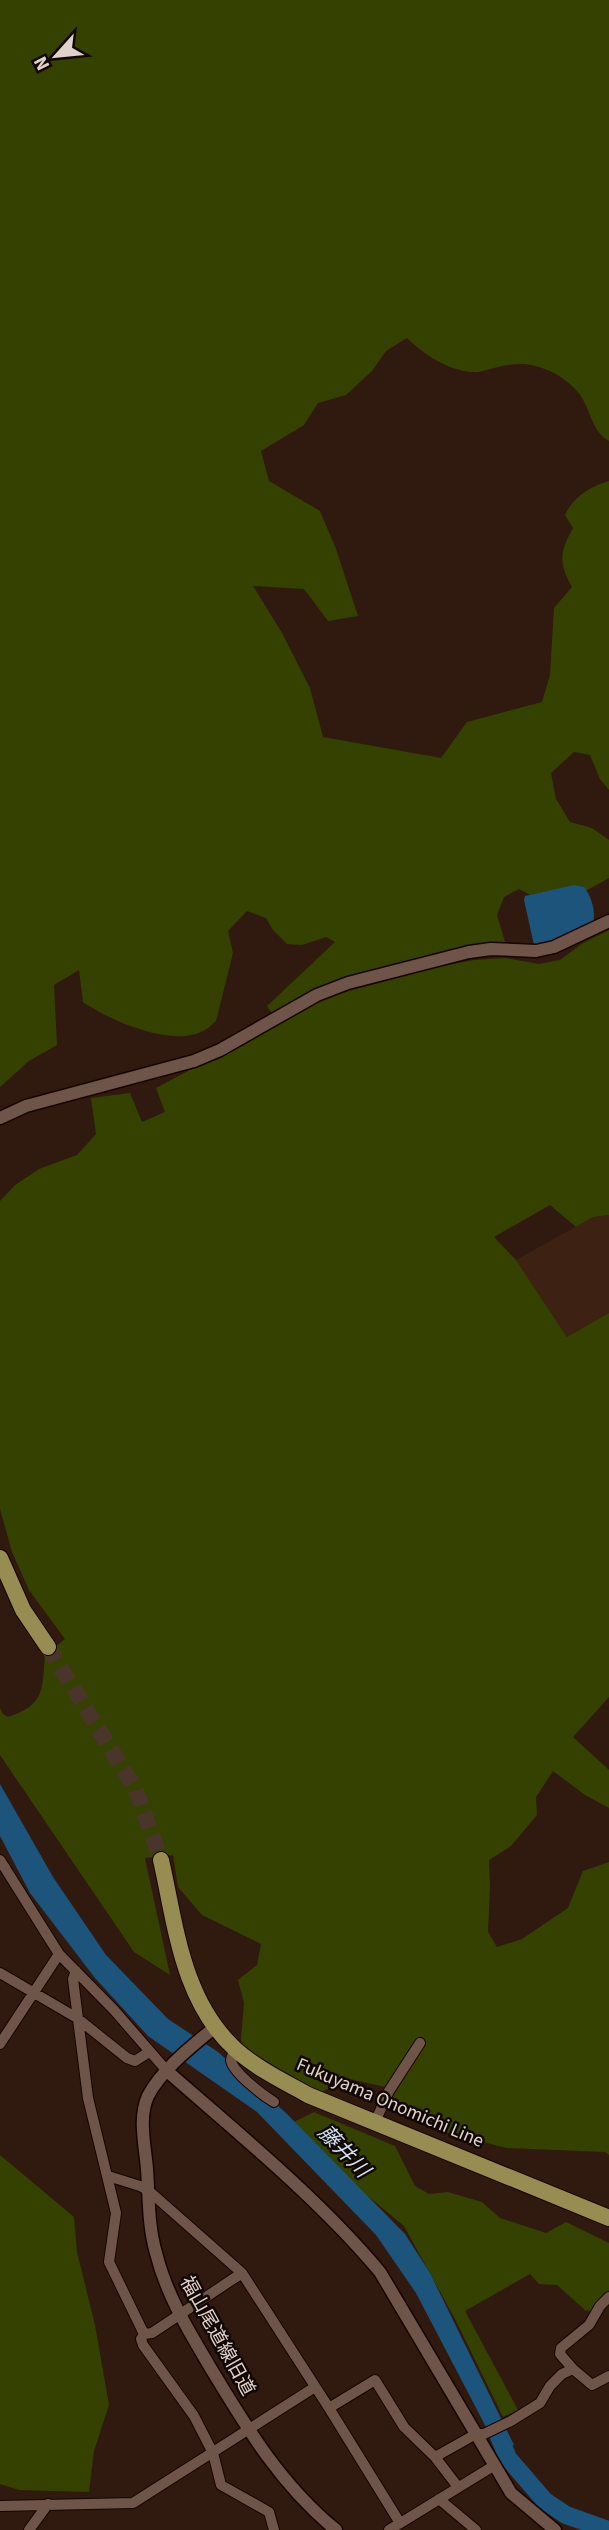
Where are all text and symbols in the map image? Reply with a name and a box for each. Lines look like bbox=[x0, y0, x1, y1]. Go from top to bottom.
north arrow bbox=[21, 21, 91, 91]
text: N bbox=[27, 51, 57, 75]
street label: Fukuyama Onomichi Line bbox=[292, 2051, 488, 2155]
water label: 藤井川 bbox=[311, 2118, 378, 2186]
street label: 福山尾道線旧道 bbox=[173, 2271, 261, 2401]

